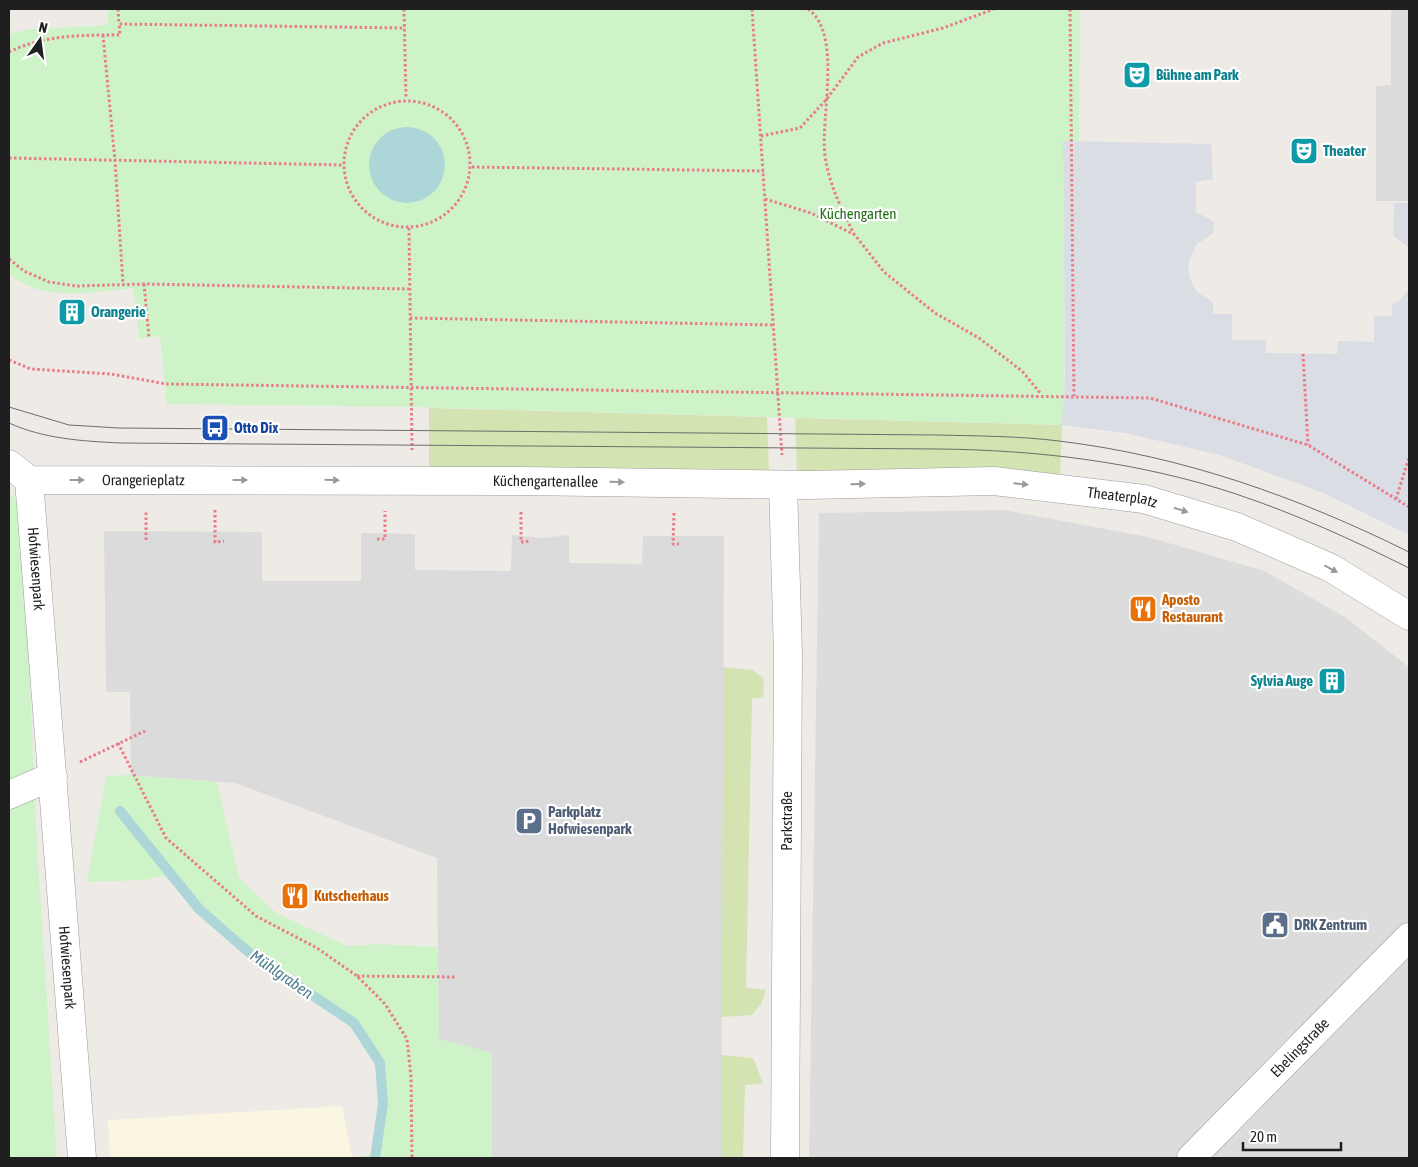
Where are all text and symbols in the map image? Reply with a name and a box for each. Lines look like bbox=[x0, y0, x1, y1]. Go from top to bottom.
north arrow bbox=[15, 15, 65, 65]
text: N bbox=[37, 19, 49, 36]
theatre icon: Bühne am Park bbox=[1122, 60, 1152, 90]
place label: Bühne am Park bbox=[1156, 66, 1239, 83]
theatre icon: Theater bbox=[1289, 136, 1319, 166]
place label: Theater bbox=[1323, 142, 1366, 159]
park label: Küchengarten bbox=[819, 205, 897, 222]
building icon: Orangerie bbox=[57, 297, 87, 327]
place label: Orangerie bbox=[91, 303, 146, 320]
bus stop icon: Otto Dix bbox=[200, 413, 230, 443]
place label: Otto Dix bbox=[234, 419, 278, 436]
street label: Orangerieplatz bbox=[102, 471, 185, 488]
street label: Küchengartenallee bbox=[493, 472, 598, 490]
one-way arrow bbox=[70, 476, 86, 484]
one-way arrow bbox=[232, 476, 248, 484]
one-way arrow bbox=[324, 476, 340, 484]
one-way arrow bbox=[609, 478, 625, 486]
one-way arrow bbox=[850, 480, 866, 488]
one-way arrow bbox=[1013, 480, 1029, 488]
street label: Theaterplatz bbox=[1086, 483, 1160, 511]
one-way arrow bbox=[1173, 506, 1188, 514]
street label: Hofwiesenpark bbox=[25, 526, 48, 611]
one-way arrow bbox=[1324, 565, 1339, 573]
place label: Aposto Restaurant bbox=[1161, 591, 1224, 625]
restaurant icon: Aposto Restaurant bbox=[1128, 594, 1158, 624]
building icon: Sylvia Auge bbox=[1317, 666, 1347, 696]
place label: Sylvia Auge bbox=[1251, 672, 1313, 689]
street label: Parkstraße bbox=[778, 791, 795, 851]
place label: Parkplatz Hofwiesenpark bbox=[548, 803, 632, 837]
parking icon: Parkplatz Hofwiesenpark bbox=[514, 806, 544, 836]
restaurant icon: Kutscherhaus bbox=[280, 881, 310, 911]
place label: Kutscherhaus bbox=[314, 887, 390, 904]
public building icon: DRK Zentrum bbox=[1260, 910, 1290, 940]
place label: DRK Zentrum bbox=[1294, 916, 1367, 933]
street label: Hofwiesenpark bbox=[56, 925, 79, 1010]
water label: Mühlgraben bbox=[247, 946, 317, 1003]
street label: Ebelingstraße bbox=[1267, 1014, 1332, 1080]
scale bar bbox=[1243, 1120, 1340, 1152]
text: 20 m bbox=[1250, 1128, 1277, 1145]

